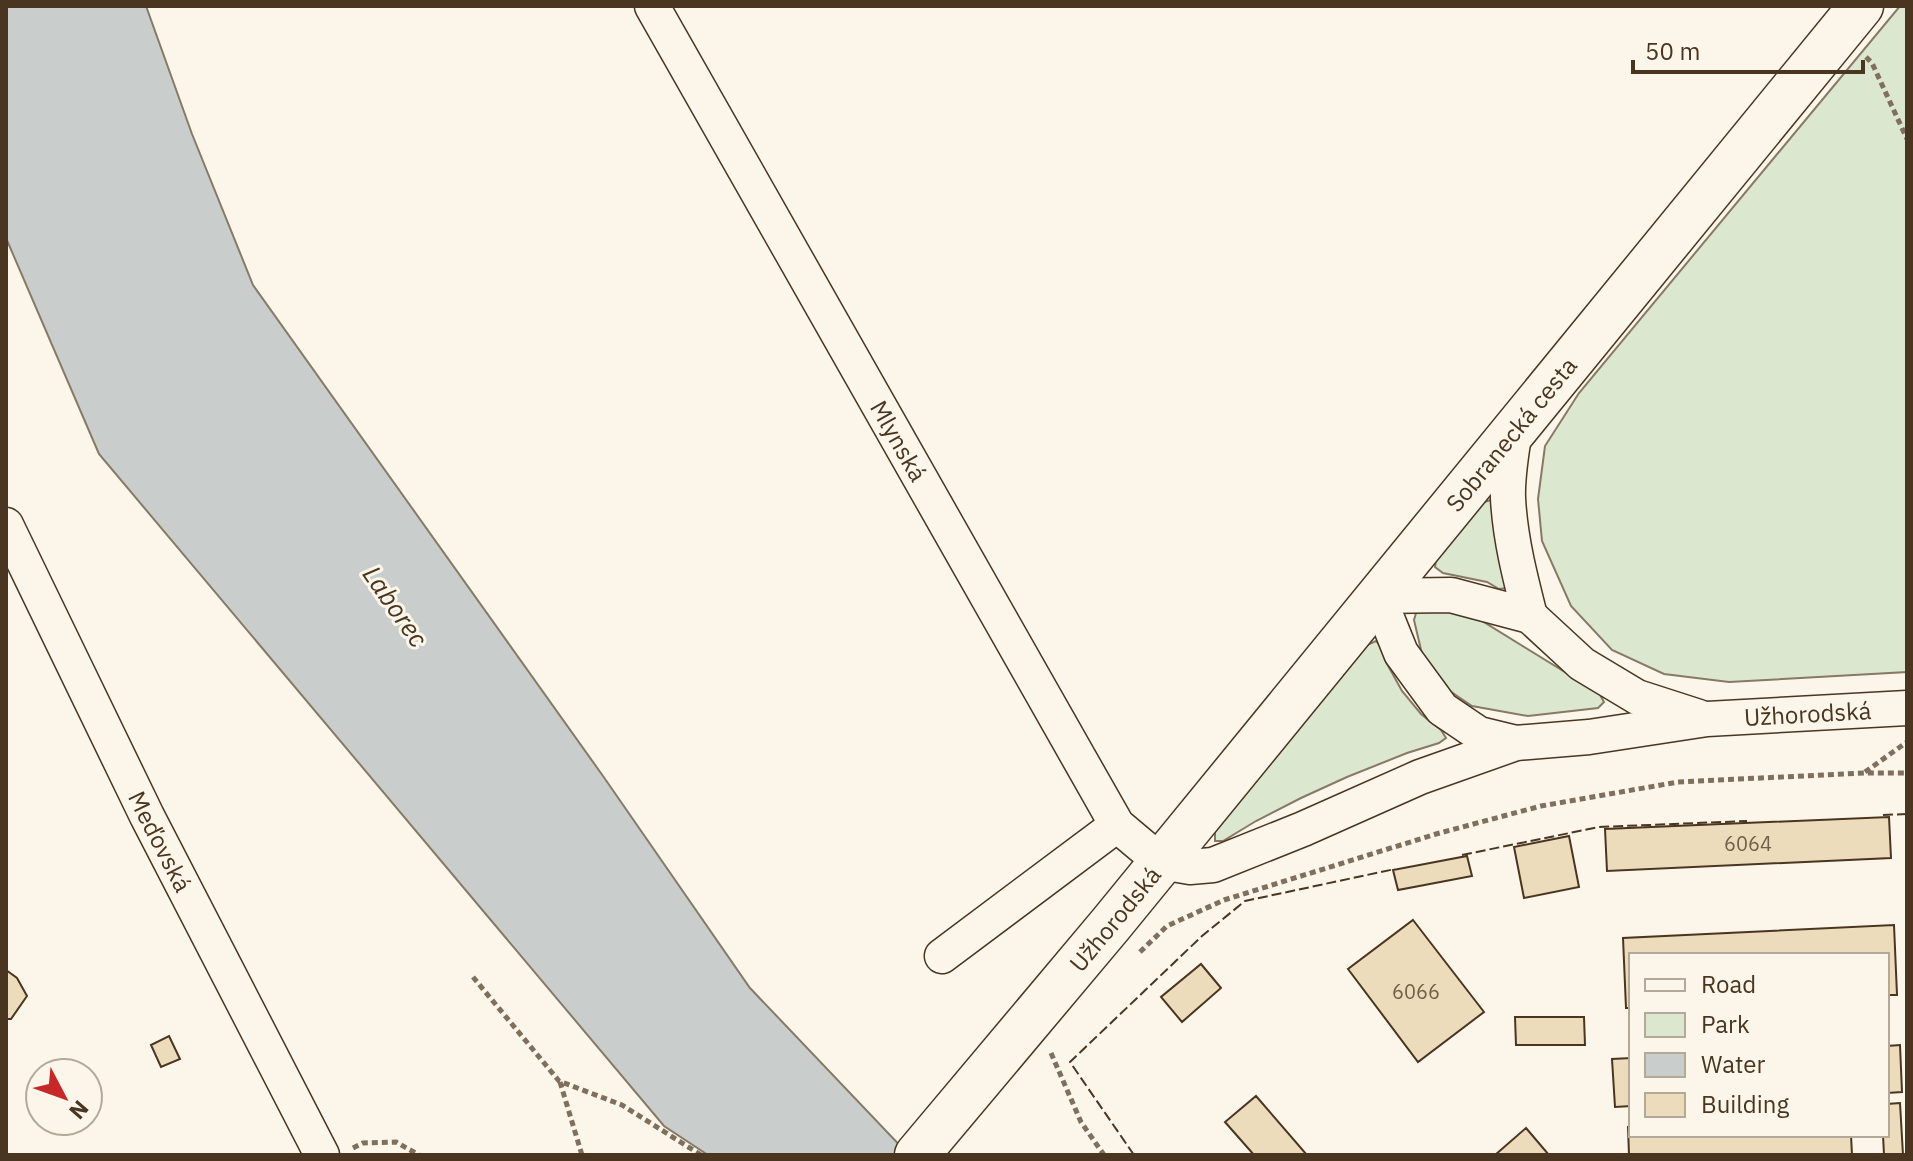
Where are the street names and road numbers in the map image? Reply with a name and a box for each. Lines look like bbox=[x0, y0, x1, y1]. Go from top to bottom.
street label: Sobranecká cesta bbox=[1438, 350, 1584, 518]
street label: Mlynská bbox=[863, 394, 935, 487]
street label: Užhorodská bbox=[1743, 694, 1872, 733]
street label: Meďovská bbox=[121, 786, 199, 897]
street label: Užhorodská bbox=[1062, 859, 1168, 978]

